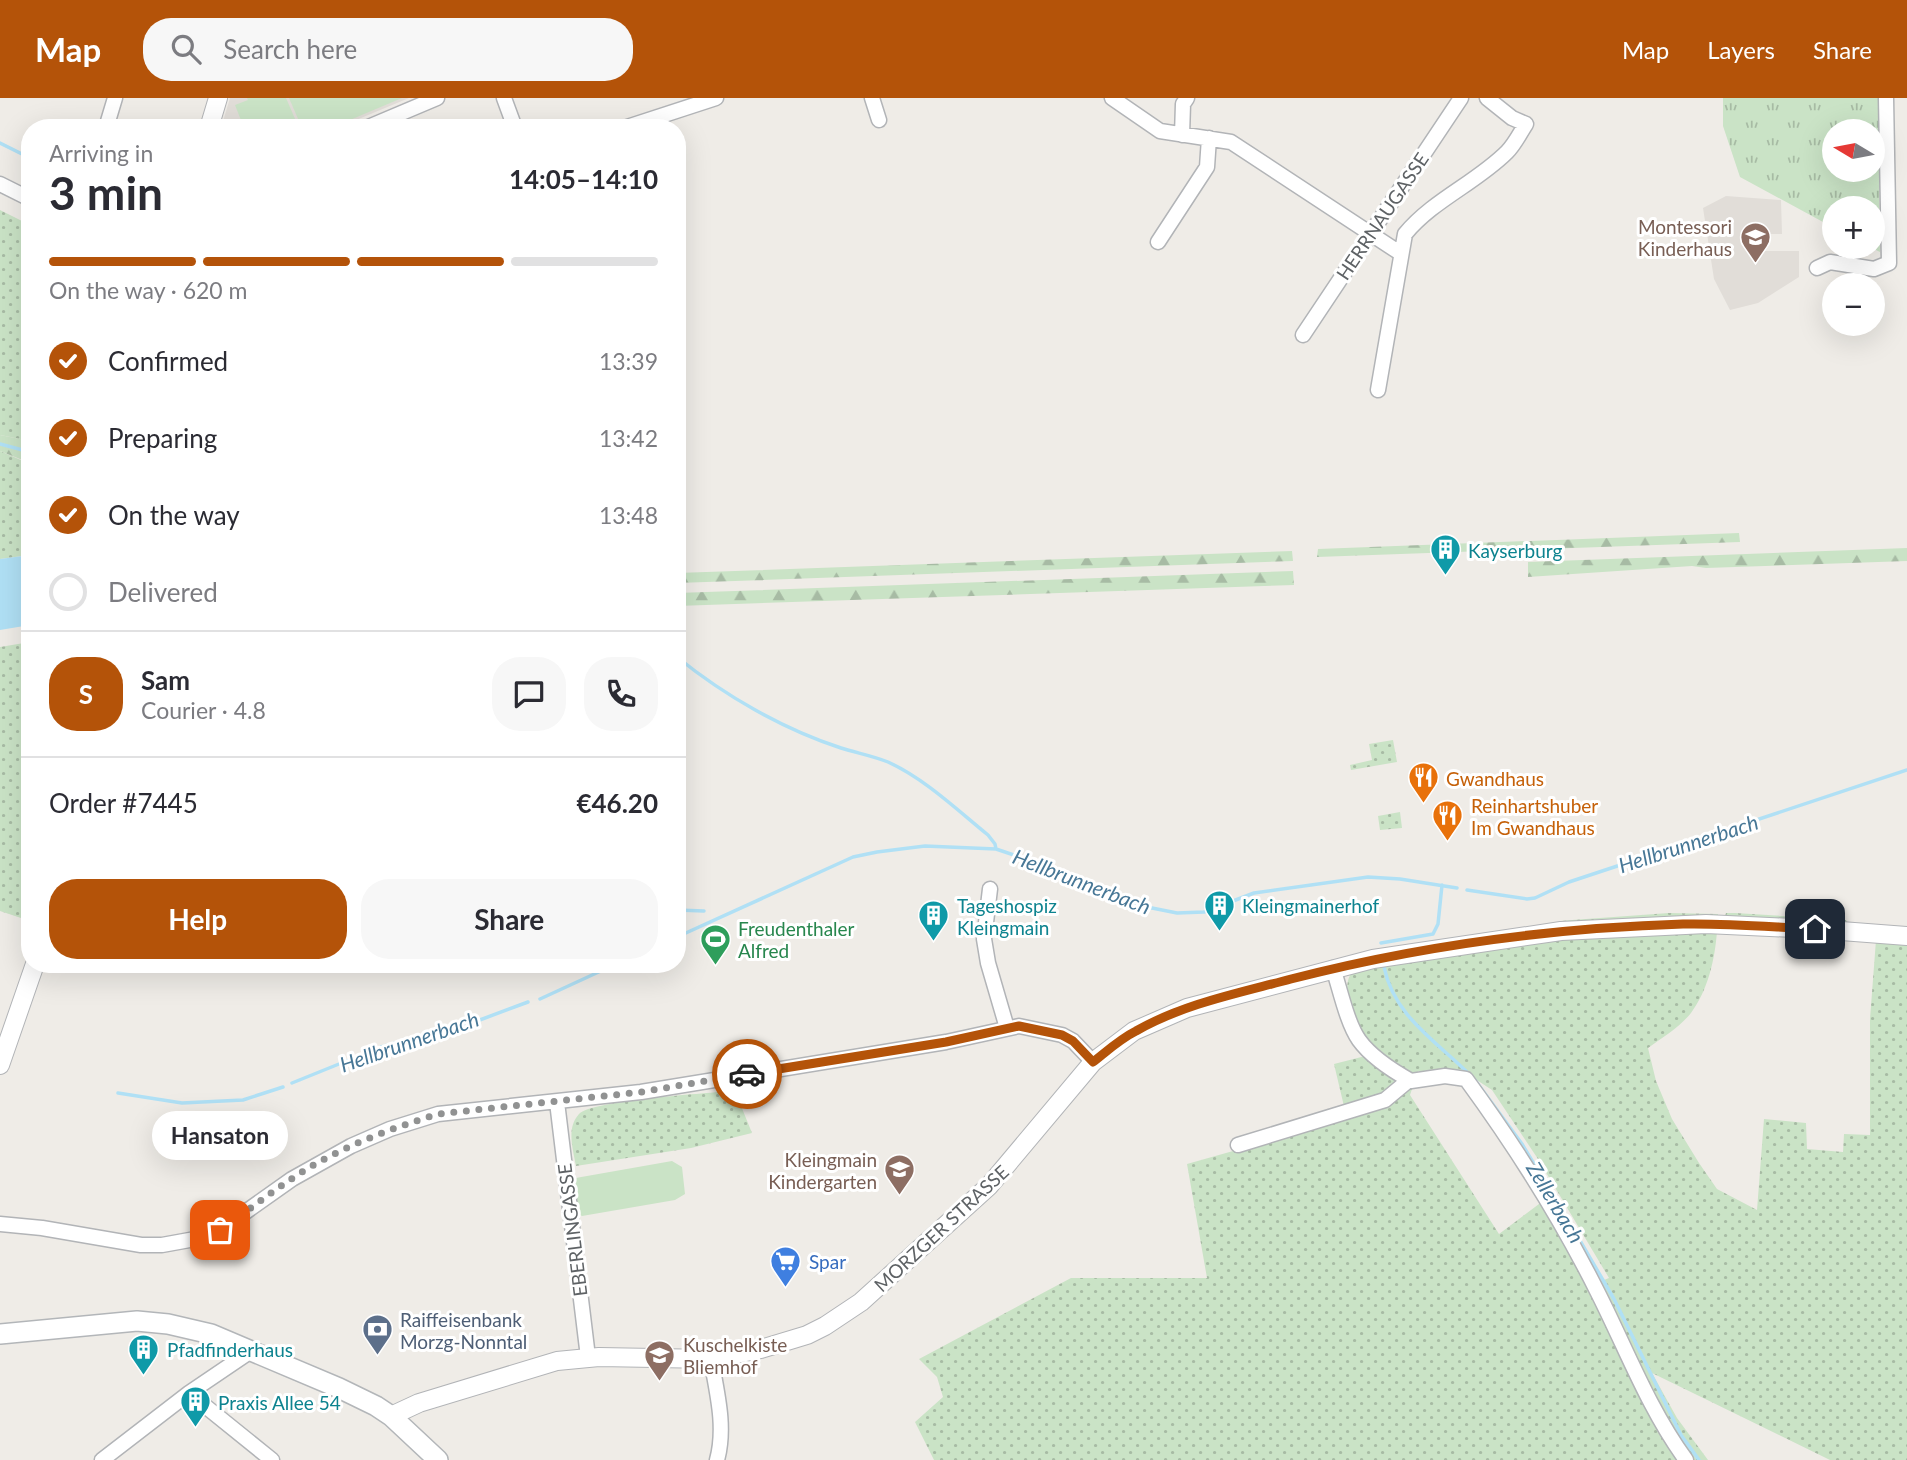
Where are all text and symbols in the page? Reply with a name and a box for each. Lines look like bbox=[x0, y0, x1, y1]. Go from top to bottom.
search box bbox=[143, 18, 633, 81]
text: Map bbox=[35, 29, 101, 69]
icon: search bbox=[167, 30, 205, 68]
text: Search here bbox=[223, 33, 357, 65]
text: Map bbox=[1622, 35, 1669, 64]
text: Layers bbox=[1707, 35, 1775, 64]
text: Share bbox=[1813, 35, 1872, 64]
north arrow bbox=[1822, 119, 1885, 182]
map controls bbox=[1822, 119, 1885, 336]
text: Arriving in bbox=[49, 139, 153, 167]
street label: HERRNAUGASSE bbox=[1331, 148, 1433, 284]
text: 14:05–14:10 bbox=[509, 163, 658, 195]
text: 3 min bbox=[49, 165, 163, 220]
button: + bbox=[1822, 196, 1885, 259]
place label: Montessori Kinderhaus bbox=[1638, 215, 1732, 260]
school or university icon: Montessori Kinderhaus bbox=[1738, 220, 1772, 264]
button: − bbox=[1822, 273, 1885, 336]
text: On the way · 620 m bbox=[49, 276, 248, 304]
icon: check bbox=[49, 342, 87, 380]
text: Confirmed bbox=[108, 345, 228, 377]
text: 13:39 bbox=[599, 347, 658, 375]
icon: check bbox=[49, 419, 87, 457]
text: Preparing bbox=[108, 422, 217, 454]
text: 13:42 bbox=[599, 424, 658, 452]
icon: check bbox=[49, 496, 87, 534]
text: On the way bbox=[108, 499, 240, 531]
text: 13:48 bbox=[599, 501, 658, 529]
building icon: Kayserburg bbox=[1428, 533, 1462, 577]
place label: Kayserburg bbox=[1468, 539, 1562, 562]
text: Delivered bbox=[108, 576, 218, 608]
button: chat bbox=[492, 657, 566, 731]
button: phone bbox=[584, 657, 658, 731]
text: Sam bbox=[141, 664, 190, 696]
text: S bbox=[79, 678, 93, 710]
text: Courier · 4.8 bbox=[141, 696, 266, 724]
restaurant icon: Gwandhaus bbox=[1406, 761, 1440, 805]
place label: Gwandhaus bbox=[1446, 767, 1544, 790]
text: Order #7445 bbox=[49, 787, 198, 819]
text: €46.20 bbox=[576, 787, 658, 819]
place label: Reinhartshuber Im Gwandhaus bbox=[1471, 794, 1598, 839]
restaurant icon: Reinhartshuber Im Gwandhaus bbox=[1431, 799, 1465, 843]
water label: Hellbrunnerbach bbox=[1615, 809, 1761, 877]
water label: Hellbrunnerbach bbox=[1010, 843, 1154, 919]
button: Help bbox=[49, 879, 347, 959]
button: Share bbox=[361, 879, 658, 959]
building icon: Kleingmainerhof bbox=[1202, 888, 1236, 932]
place label: Tageshospiz Kleingmain bbox=[957, 894, 1057, 939]
place label: Kleingmainerhof bbox=[1242, 894, 1379, 917]
building icon: Tageshospiz Kleingmain bbox=[917, 899, 951, 943]
pin bbox=[1785, 899, 1845, 959]
icon: home bbox=[1796, 910, 1834, 948]
place label: Freudenthaler Alfred bbox=[738, 917, 855, 962]
sports icon: Freudenthaler Alfred bbox=[698, 922, 732, 966]
water label: Hellbrunnerbach bbox=[336, 1005, 482, 1077]
courier bbox=[712, 1039, 782, 1109]
icon: car bbox=[728, 1055, 766, 1093]
callout: Hansaton bbox=[152, 1111, 288, 1160]
text: Hansaton bbox=[171, 1121, 269, 1149]
place label: Kleingmain Kindergarten bbox=[768, 1148, 877, 1193]
school or university icon: Kleingmain Kindergarten bbox=[883, 1153, 917, 1197]
water label: Zellerbach bbox=[1521, 1156, 1590, 1247]
street label: MORZGER STRASSE bbox=[869, 1160, 1013, 1296]
street label: EBERLINGASSE bbox=[552, 1162, 592, 1298]
pin bbox=[190, 1200, 250, 1260]
icon: bag bbox=[201, 1211, 239, 1249]
supermarket icon: Spar bbox=[769, 1244, 803, 1288]
place label: Spar bbox=[809, 1250, 846, 1273]
place label: Raiffeisenbank Morzg-Nonntal bbox=[400, 1308, 527, 1353]
bank icon: Raiffeisenbank Morzg-Nonntal bbox=[360, 1313, 394, 1357]
building icon: Pfadfinderhaus bbox=[127, 1332, 161, 1376]
place label: Kuschelkiste Bliemhof bbox=[683, 1333, 787, 1378]
place label: Pfadfinderhaus bbox=[167, 1338, 293, 1361]
school or university icon: Kuschelkiste Bliemhof bbox=[643, 1338, 677, 1382]
building icon: Praxis Allee 54 bbox=[178, 1385, 212, 1429]
place label: Praxis Allee 54 bbox=[218, 1391, 341, 1414]

